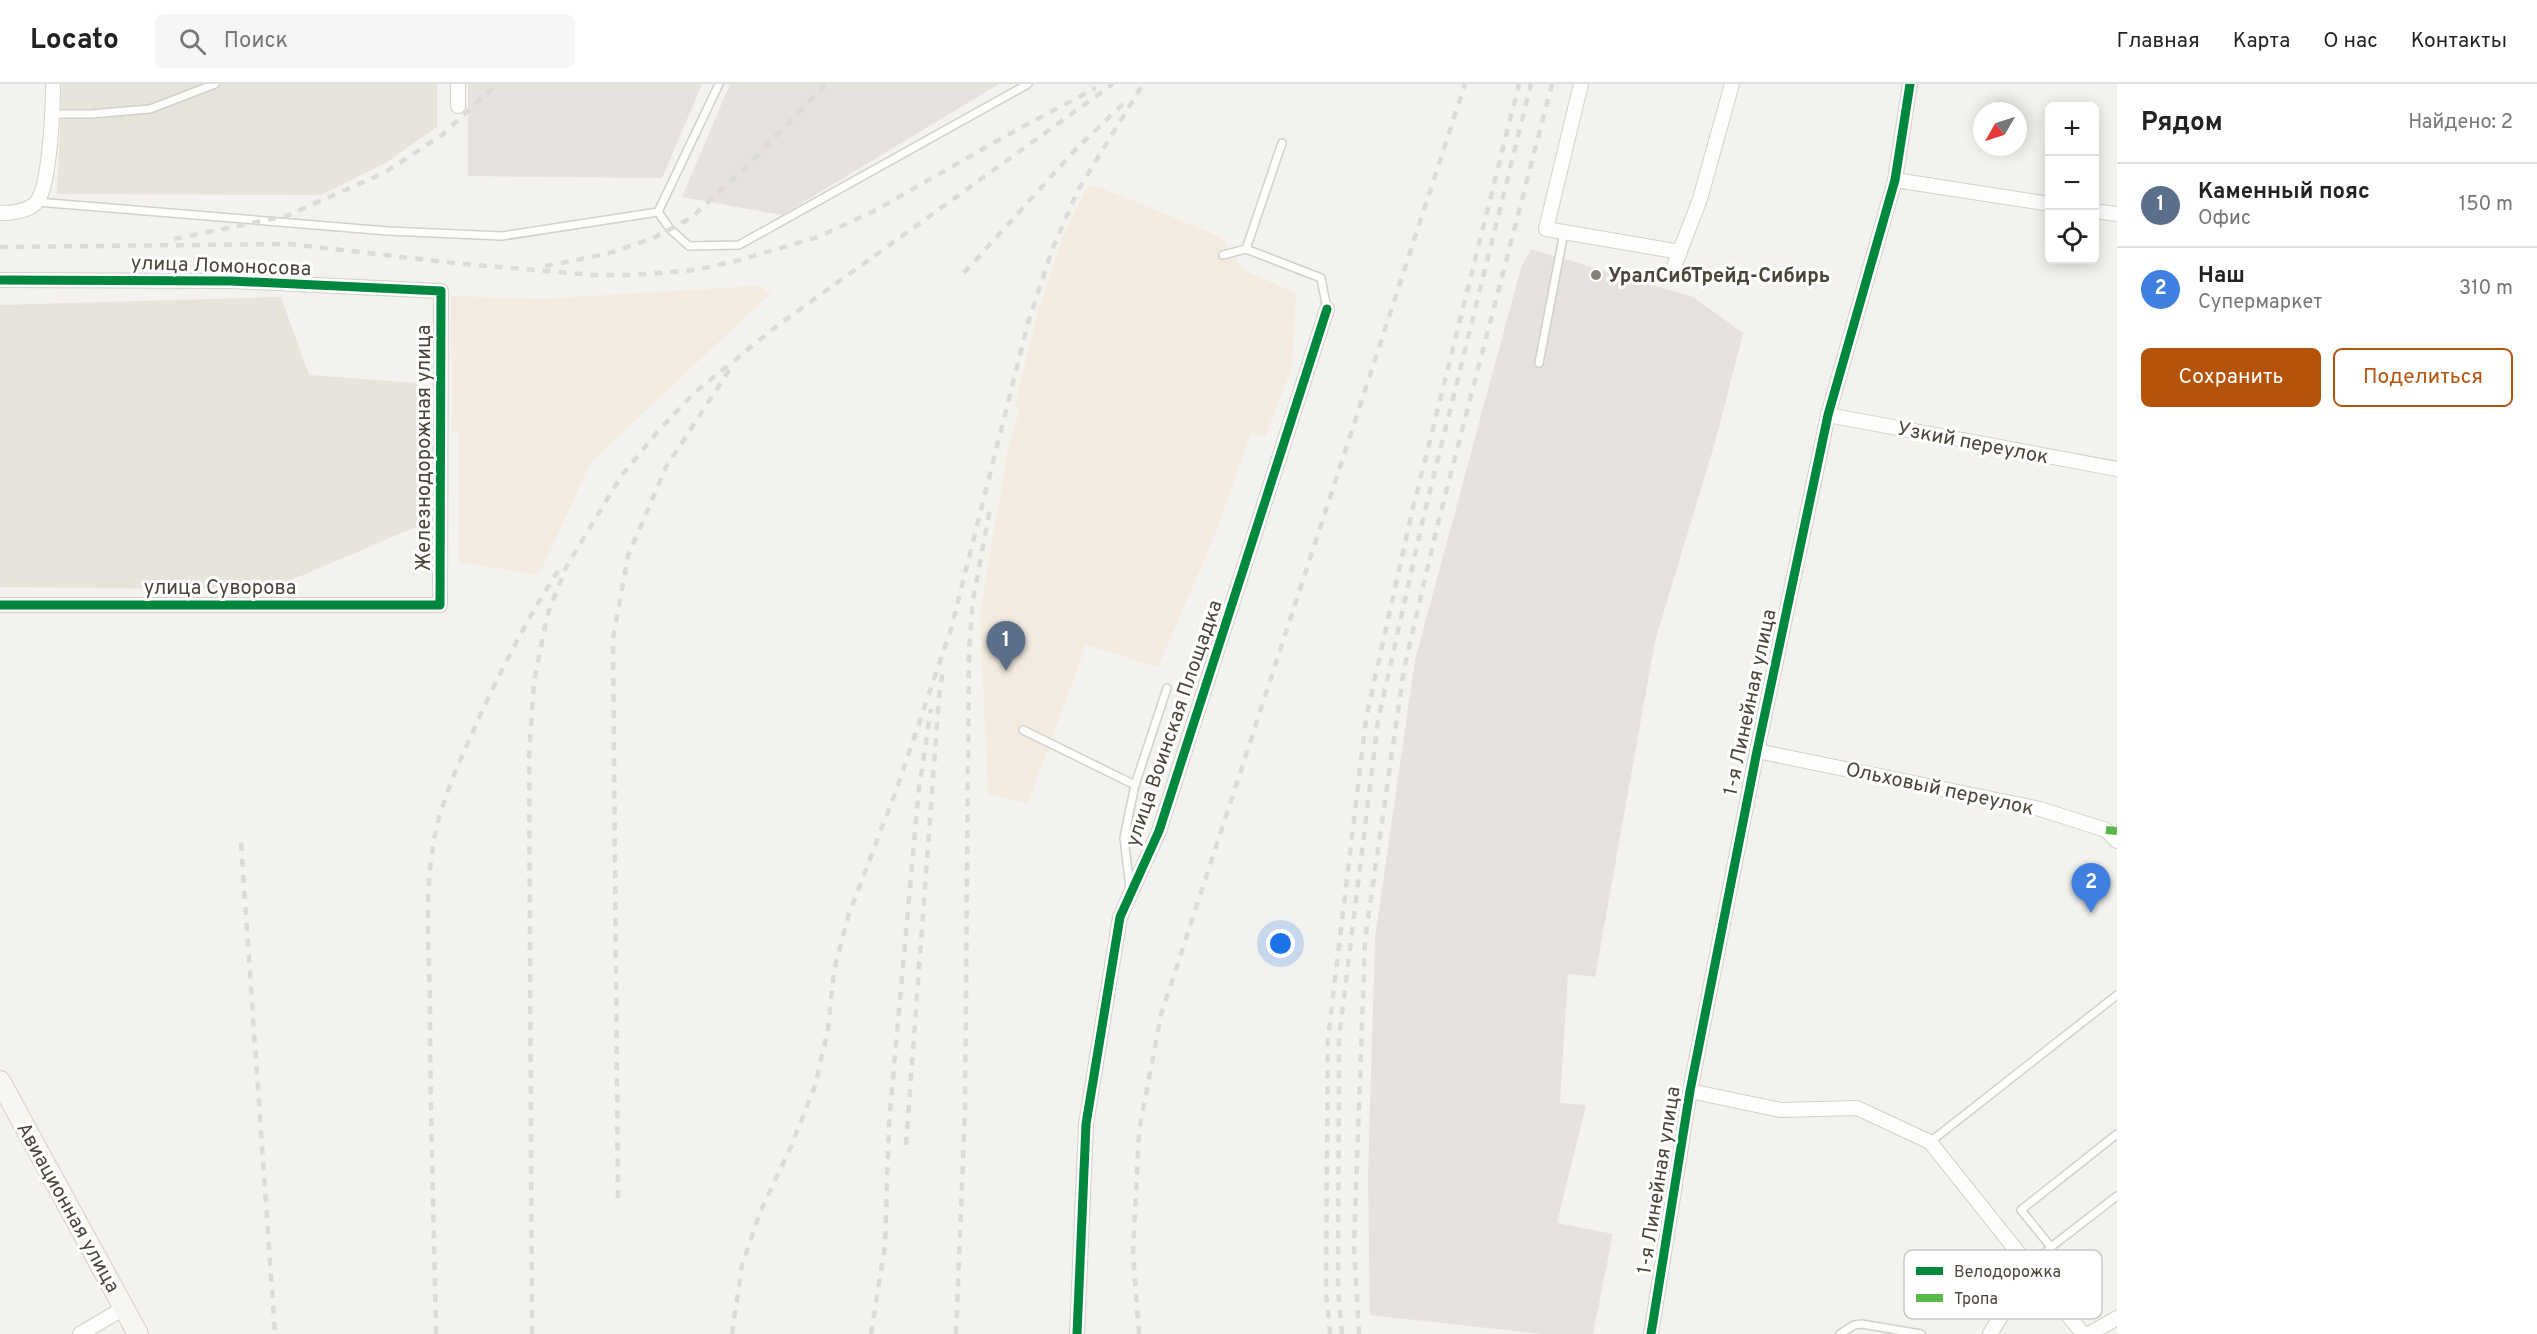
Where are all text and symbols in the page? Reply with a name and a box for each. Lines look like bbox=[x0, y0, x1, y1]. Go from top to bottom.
search box bbox=[155, 14, 575, 68]
text: Locato bbox=[30, 23, 119, 59]
icon: search bbox=[176, 25, 209, 58]
text: Поиск bbox=[224, 28, 288, 55]
text: Главная bbox=[2116, 28, 2200, 55]
text: Карта bbox=[2233, 28, 2290, 55]
text: О нас bbox=[2323, 28, 2378, 55]
text: Контакты bbox=[2411, 28, 2507, 55]
north arrow bbox=[1973, 102, 2027, 156]
map controls bbox=[2045, 102, 2099, 264]
button: + bbox=[2045, 102, 2099, 156]
text: Рядом bbox=[2141, 107, 2223, 140]
text: Найдено: 2 bbox=[2408, 110, 2513, 136]
button: − bbox=[2045, 156, 2099, 210]
text: Каменный пояс bbox=[2198, 179, 2370, 206]
text: 1 bbox=[2157, 192, 2165, 218]
text: 150 m bbox=[2459, 192, 2513, 218]
text: Офис bbox=[2198, 206, 2251, 232]
button: locate bbox=[2045, 210, 2099, 264]
street label: улица Ломоносова bbox=[130, 251, 312, 283]
text: Наш bbox=[2198, 263, 2245, 290]
place label: УралСибТрейд-Сибирь bbox=[1608, 264, 1830, 290]
marker: УралСибТрейд-Сибирь bbox=[1589, 268, 1603, 282]
text: 2 bbox=[2154, 276, 2167, 302]
text: 310 m bbox=[2459, 276, 2513, 302]
text: Супермаркет bbox=[2198, 290, 2322, 316]
street label: Железнодорожная улица bbox=[412, 325, 438, 571]
button: Сохранить bbox=[2141, 348, 2321, 407]
button: Поделиться bbox=[2333, 348, 2513, 407]
street label: Узкий переулок bbox=[1895, 417, 2051, 471]
street label: улица Суворова bbox=[144, 576, 296, 602]
street label: улица Воинская Площадка bbox=[1120, 597, 1229, 850]
street label: 1-я Линейная улица bbox=[1719, 607, 1783, 798]
pin: 1 bbox=[986, 622, 1026, 671]
street label: Ольховый переулок bbox=[1843, 757, 2036, 823]
pin: 2 bbox=[2072, 864, 2110, 913]
your location bbox=[1266, 929, 1295, 958]
street label: 1-я Линейная улица bbox=[1632, 1085, 1688, 1276]
street label: Авиационная улица bbox=[10, 1118, 125, 1298]
legend bbox=[1904, 1250, 2102, 1319]
text: Велодорожка bbox=[1954, 1263, 2061, 1283]
text: Тропа bbox=[1954, 1290, 1998, 1310]

